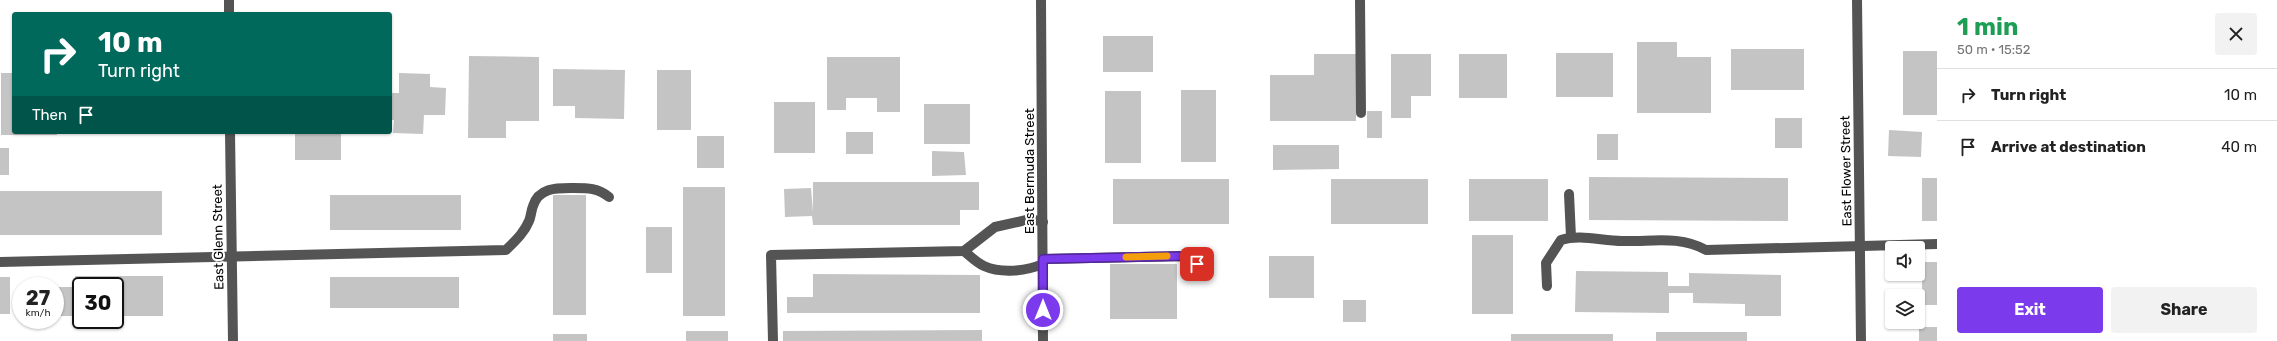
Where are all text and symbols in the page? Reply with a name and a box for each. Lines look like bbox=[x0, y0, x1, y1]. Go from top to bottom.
text: 1 min bbox=[1957, 13, 2018, 41]
button: close bbox=[2215, 13, 2257, 55]
text: 10 m bbox=[98, 26, 163, 59]
icon: right bbox=[32, 28, 84, 80]
text: 50 m · 15:52 bbox=[1957, 42, 2030, 57]
text: Turn right bbox=[98, 60, 180, 82]
icon: right bbox=[1957, 84, 1979, 106]
text: Turn right bbox=[1991, 86, 2066, 104]
text: 10 m bbox=[2224, 86, 2257, 104]
icon: arrive bbox=[75, 104, 97, 126]
text: Then bbox=[32, 106, 67, 124]
street label: East Bermuda Street bbox=[1022, 108, 1037, 234]
street label: East Flower Street bbox=[1838, 115, 1854, 227]
icon: arrive bbox=[1957, 136, 1979, 158]
text: Arrive at destination bbox=[1991, 138, 2146, 156]
text: 40 m bbox=[2221, 138, 2257, 156]
street label: East Glenn Street bbox=[210, 184, 226, 290]
map controls bbox=[1885, 241, 1925, 329]
button: sound bbox=[1885, 241, 1925, 281]
pin bbox=[1180, 247, 1214, 281]
icon: arrive bbox=[1186, 253, 1208, 275]
speed limit sign: 30 bbox=[72, 277, 124, 329]
text: 27 bbox=[26, 286, 50, 310]
button: Exit bbox=[1957, 287, 2103, 333]
button: Share bbox=[2111, 287, 2257, 333]
position arrow bbox=[1022, 289, 1064, 331]
button: layers bbox=[1885, 289, 1925, 329]
text: km/h bbox=[26, 307, 50, 319]

